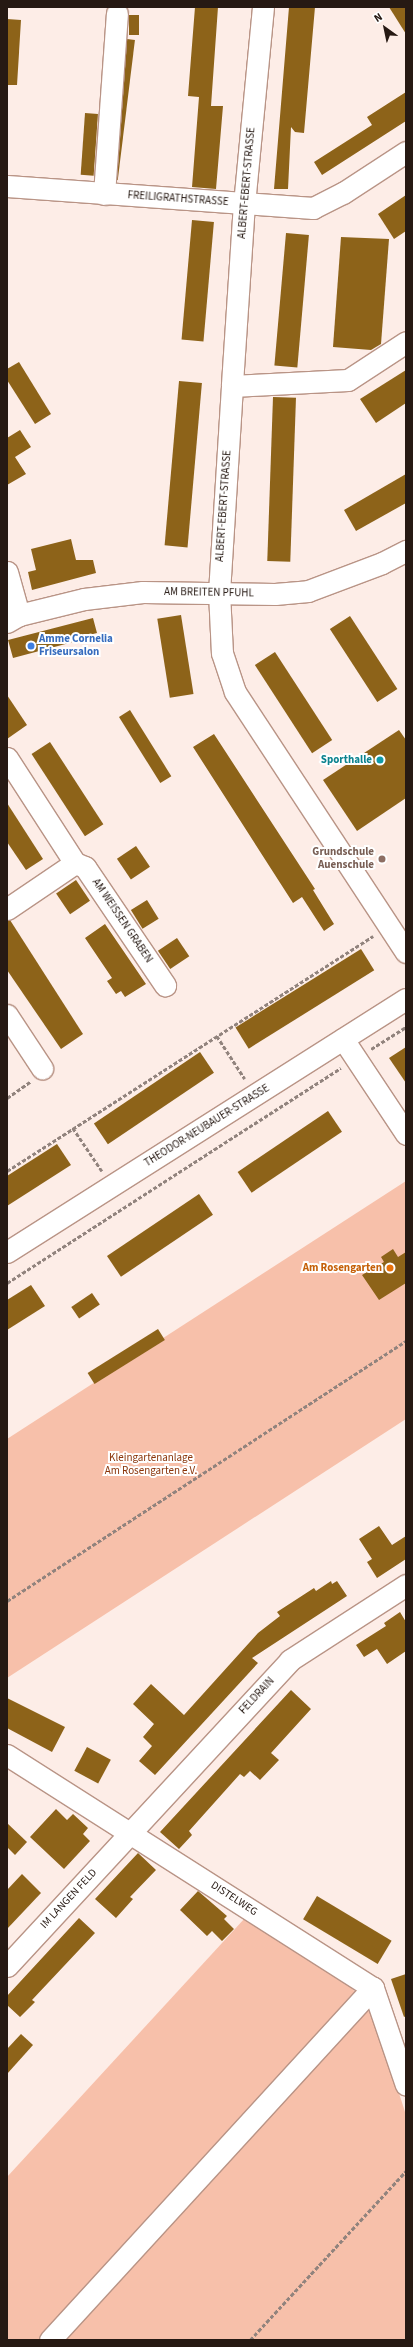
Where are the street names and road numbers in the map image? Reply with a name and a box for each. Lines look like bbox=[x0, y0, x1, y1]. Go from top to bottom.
street label: ALBERT-EBERT-STRASSE bbox=[236, 127, 258, 239]
street label: FREILIGRATHSTRASSE bbox=[127, 189, 229, 209]
street label: ALBERT-EBERT-STRASSE bbox=[214, 450, 234, 562]
street label: AM BREITEN PFUHL bbox=[164, 586, 254, 600]
street label: AM WEISSEN GRABEN bbox=[89, 876, 155, 966]
street label: THEODOR-NEUBAUER-STRASSE bbox=[142, 1082, 272, 1170]
street label: FELDRAIN bbox=[237, 1675, 277, 1717]
street label: IM LANGEN FELD bbox=[38, 1866, 100, 1932]
street label: DISTELWEG bbox=[208, 1879, 260, 1919]

